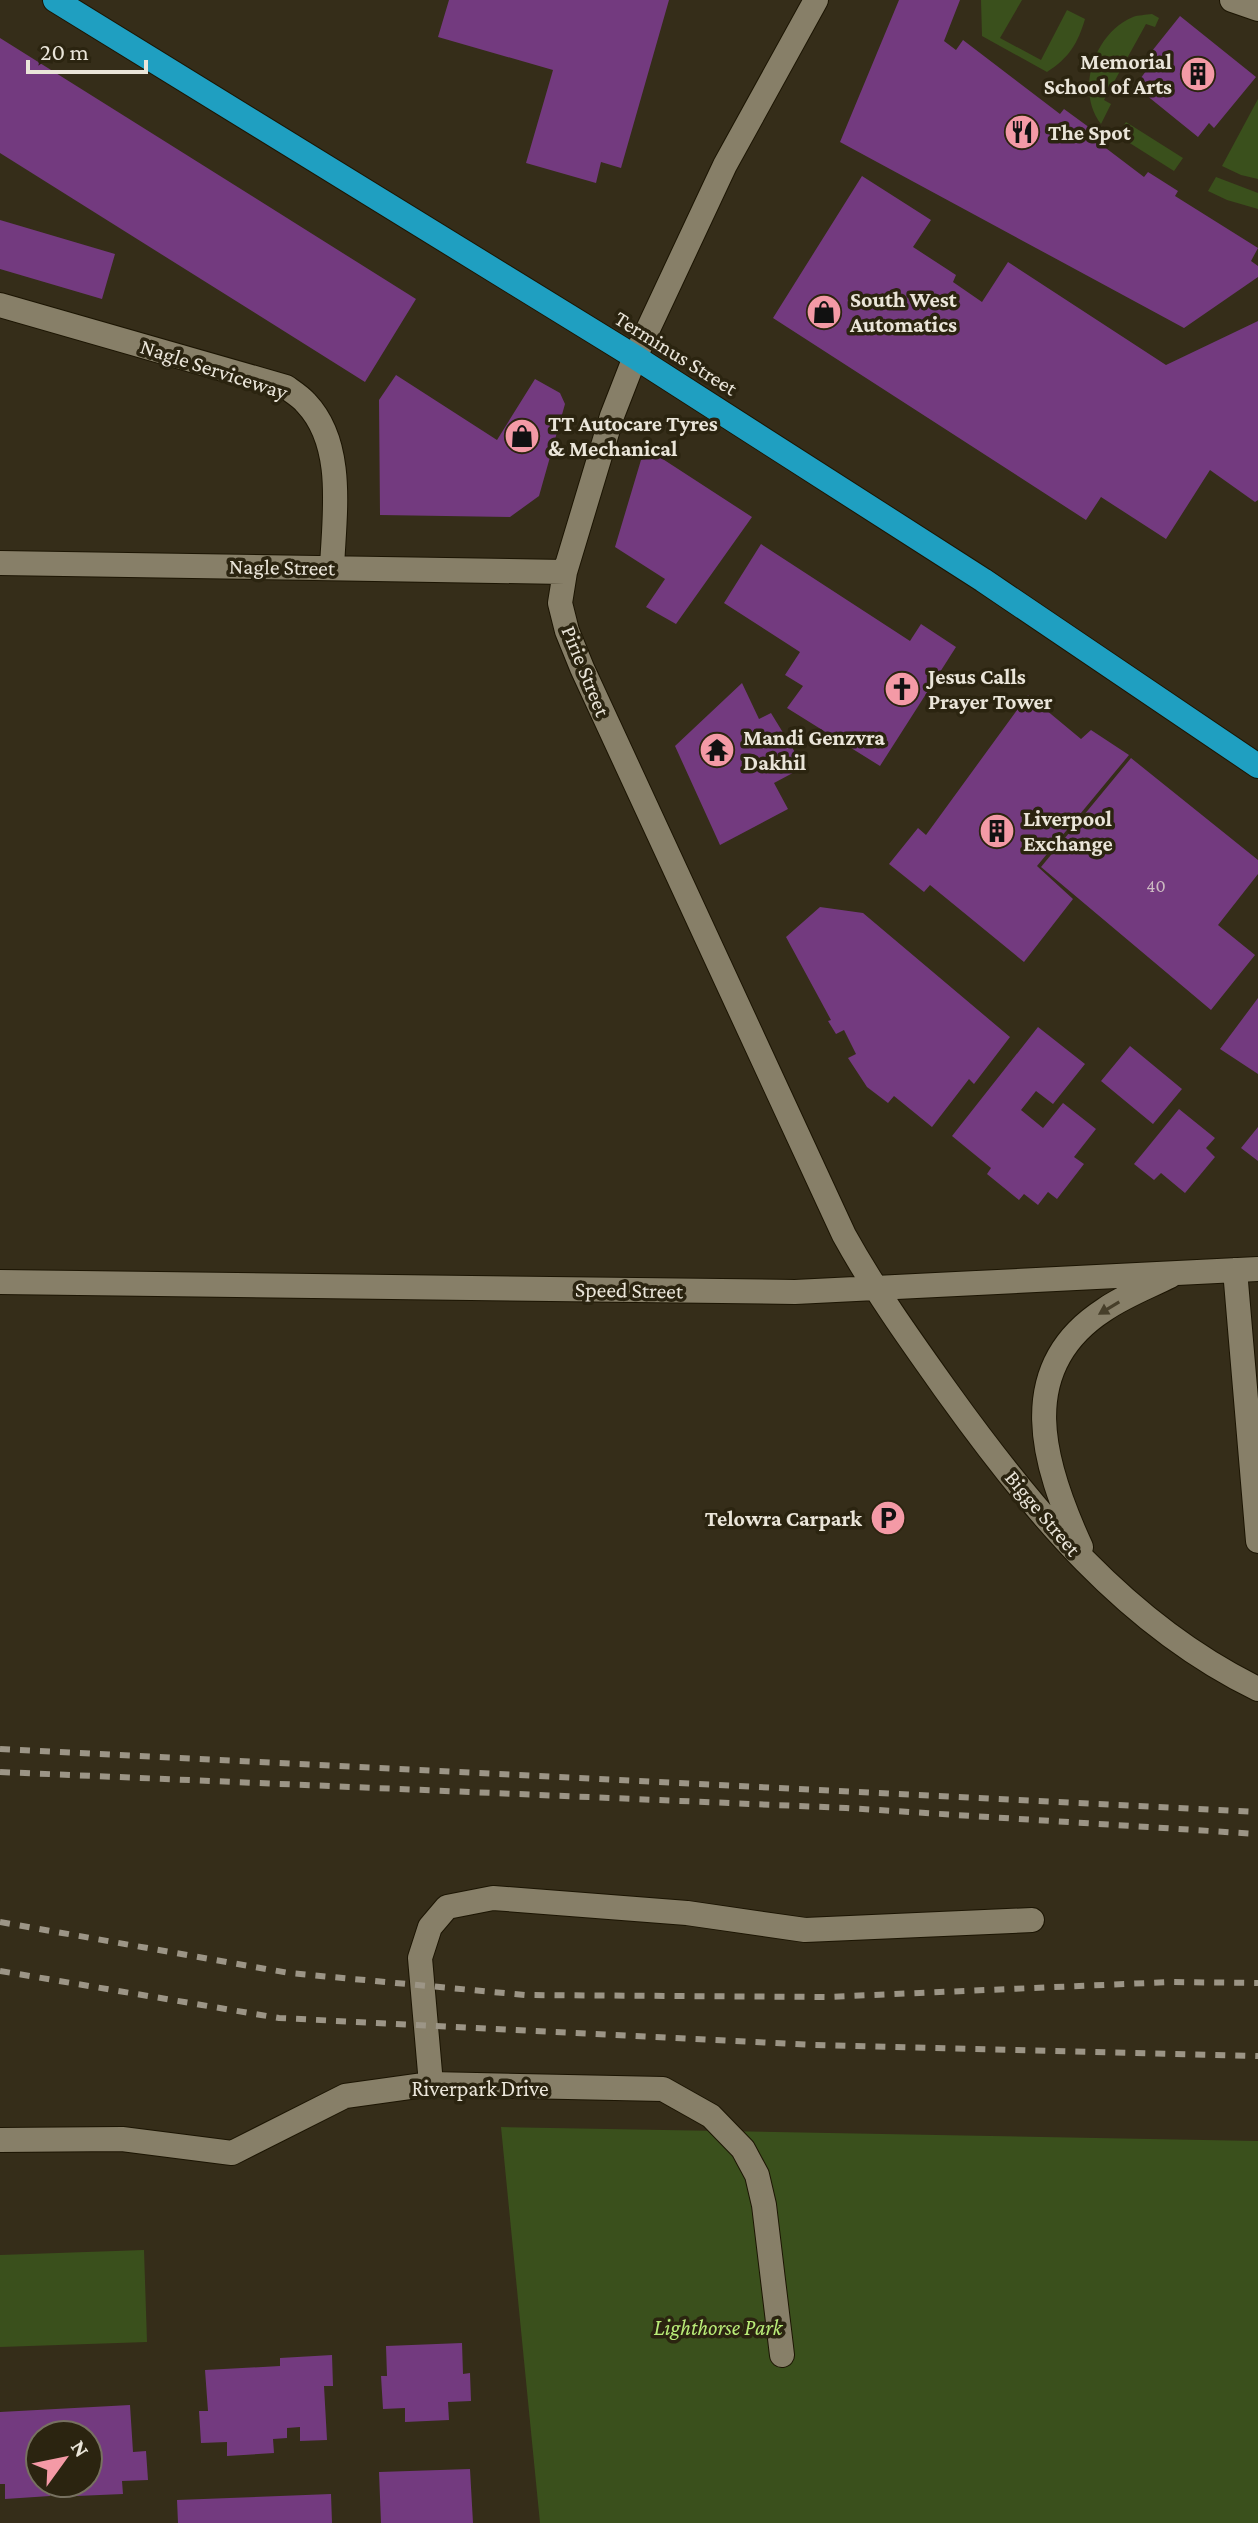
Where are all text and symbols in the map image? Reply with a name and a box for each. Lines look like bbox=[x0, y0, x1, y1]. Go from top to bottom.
scale bar bbox=[28, 24, 146, 74]
text: 20 m bbox=[40, 38, 89, 65]
place label: Memorial School of Arts bbox=[1044, 49, 1173, 99]
building icon: Memorial School of Arts bbox=[1179, 55, 1217, 93]
restaurant icon: The Spot bbox=[1003, 113, 1041, 151]
place label: The Spot bbox=[1048, 120, 1132, 145]
place label: South West Automatics bbox=[849, 287, 958, 337]
shop icon: South West Automatics bbox=[805, 293, 843, 331]
street label: Terminus Street bbox=[610, 305, 743, 401]
street label: Nagle Serviceway bbox=[137, 333, 292, 405]
place label: TT Autocare Tyres & Mechanical bbox=[548, 411, 718, 461]
shop icon: TT Autocare Tyres & Mechanical bbox=[503, 417, 541, 455]
street label: Nagle Street bbox=[229, 554, 336, 580]
street label: Pirie Street bbox=[556, 622, 616, 721]
place label: Jesus Calls Prayer Tower bbox=[926, 664, 1053, 714]
church icon: Jesus Calls Prayer Tower bbox=[883, 670, 921, 708]
place label: Mandi Genzvra Dakhil bbox=[743, 725, 885, 775]
temple icon: Mandi Genzvra Dakhil bbox=[698, 731, 736, 769]
place label: Liverpool Exchange bbox=[1023, 806, 1113, 856]
building icon: Liverpool Exchange bbox=[978, 812, 1016, 850]
house number: 40 bbox=[1146, 876, 1166, 896]
street label: Speed Street bbox=[575, 1277, 684, 1303]
one-way arrow bbox=[1098, 1301, 1120, 1315]
street label: Bigge Street bbox=[1000, 1465, 1087, 1562]
parking icon: Telowra Carpark bbox=[869, 1499, 907, 1537]
place label: Telowra Carpark bbox=[705, 1506, 863, 1531]
street label: Riverpark Drive bbox=[411, 2076, 549, 2101]
park label: Lighthorse Park bbox=[654, 2315, 784, 2340]
north arrow bbox=[24, 2419, 104, 2499]
text: N bbox=[66, 2435, 95, 2461]

